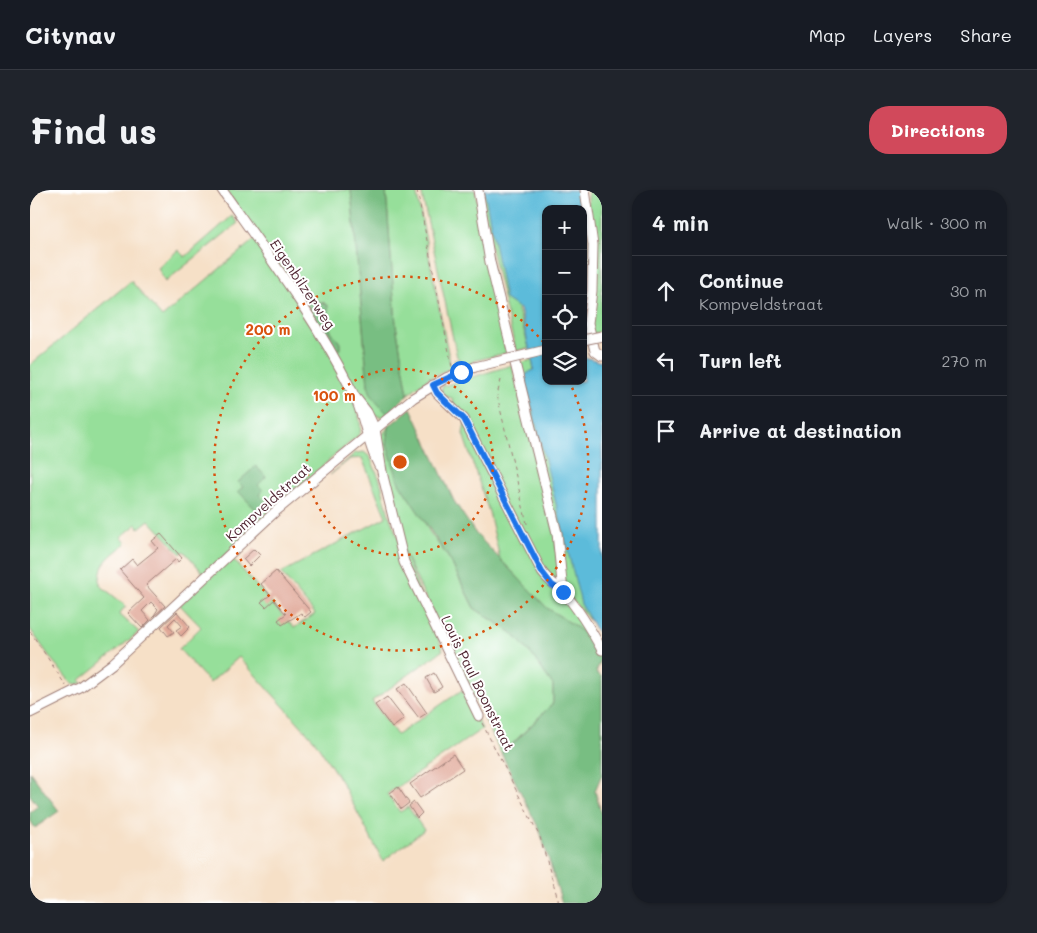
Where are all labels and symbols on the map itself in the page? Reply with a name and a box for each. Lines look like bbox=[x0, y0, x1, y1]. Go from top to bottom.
street label: Eigenbilzerweg bbox=[266, 235, 340, 333]
text: 200 m bbox=[246, 319, 291, 339]
route start bbox=[450, 361, 473, 384]
text: 100 m bbox=[312, 385, 356, 405]
centre of rings bbox=[391, 453, 409, 471]
street label: Kompveldstraat bbox=[221, 459, 315, 545]
route end bbox=[552, 581, 575, 604]
street label: Louis Paul Boonstraat bbox=[437, 612, 519, 754]

